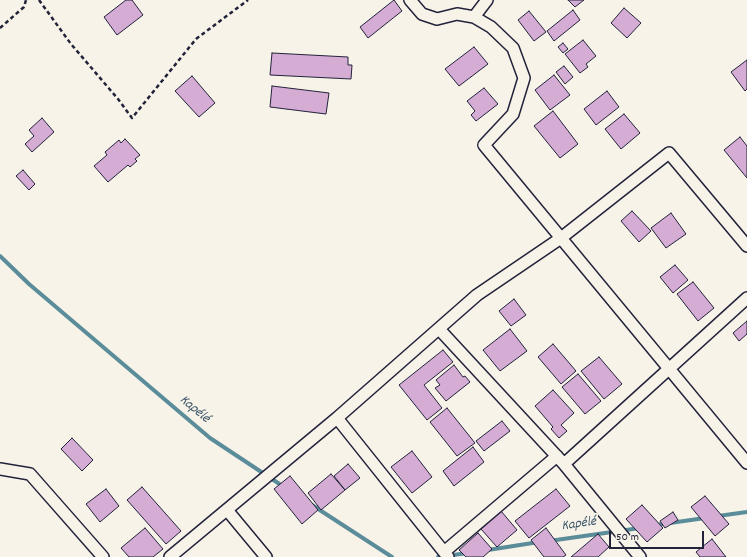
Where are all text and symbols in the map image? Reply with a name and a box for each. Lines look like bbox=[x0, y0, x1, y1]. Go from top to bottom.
water label: Kapélé bbox=[175, 392, 213, 428]
water label: Kapélé bbox=[561, 514, 597, 536]
scale bar bbox=[611, 523, 706, 549]
text: 50 m bbox=[616, 529, 639, 546]

